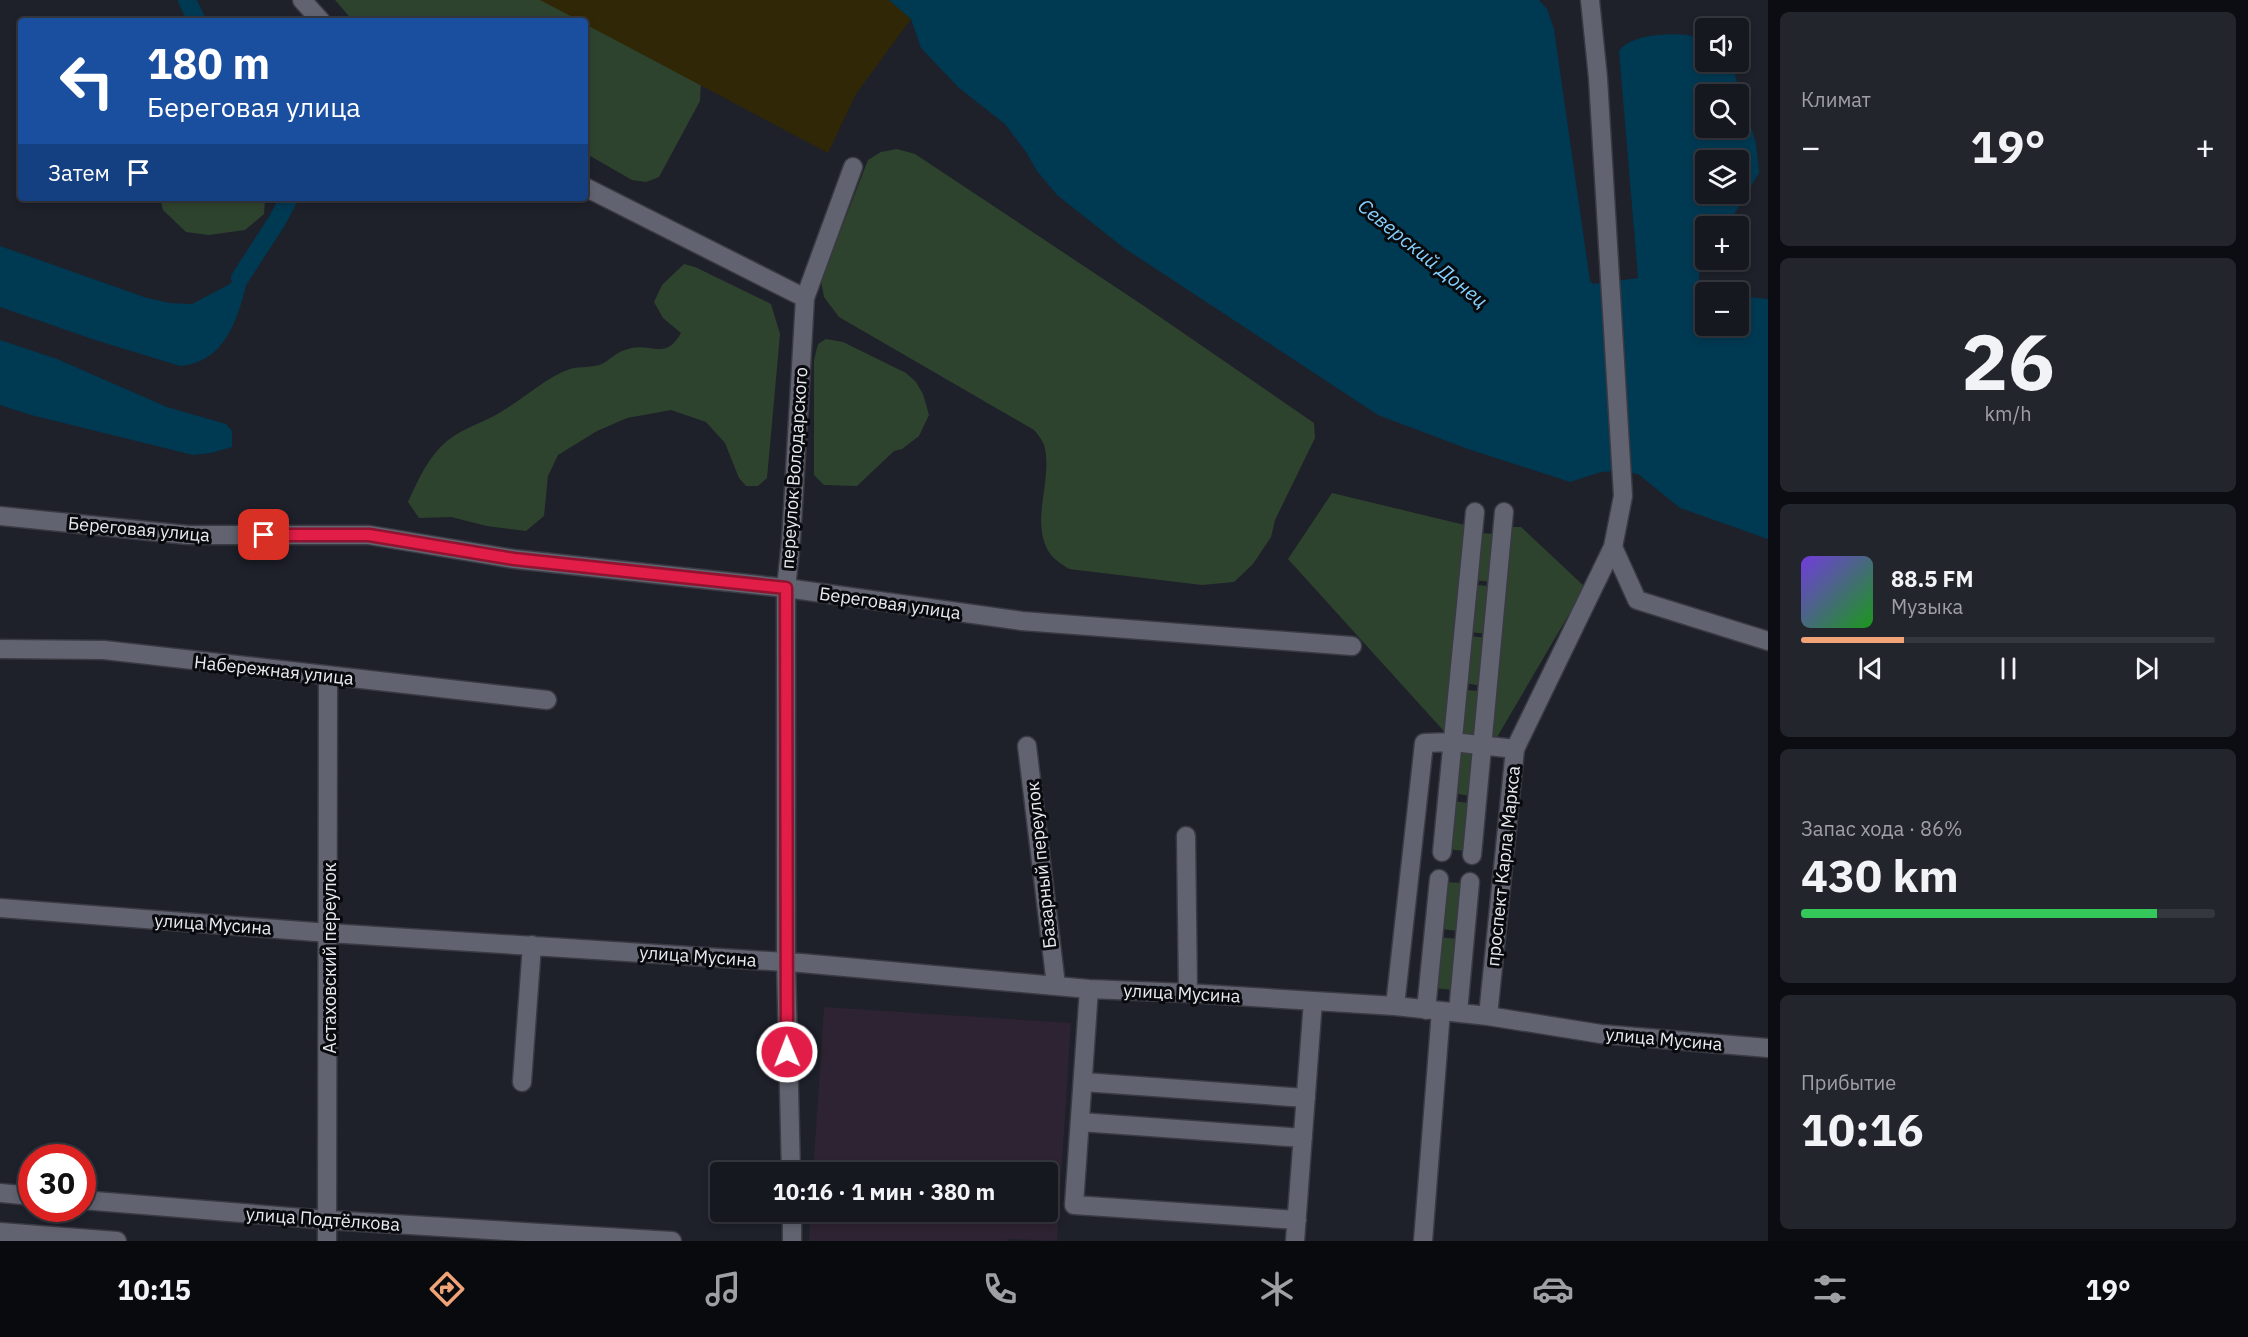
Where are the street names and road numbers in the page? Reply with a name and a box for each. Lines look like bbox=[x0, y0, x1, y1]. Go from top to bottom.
street label: переулок Володарского bbox=[775, 366, 813, 570]
street label: Береговая улица bbox=[67, 511, 211, 547]
street label: Береговая улица bbox=[818, 582, 963, 624]
street label: Набережная улица bbox=[193, 650, 355, 690]
street label: проспект Карла Маркса bbox=[1481, 764, 1525, 967]
street label: Базарный переулок bbox=[1021, 780, 1061, 950]
street label: Астаховский переулок bbox=[318, 862, 341, 1054]
street label: улица Мусина bbox=[154, 908, 273, 940]
street label: улица Мусина bbox=[639, 940, 758, 972]
street label: улица Мусина bbox=[1123, 978, 1242, 1008]
street label: улица Мусина bbox=[1605, 1022, 1724, 1056]
street label: улица Подтёлкова bbox=[245, 1202, 401, 1236]

